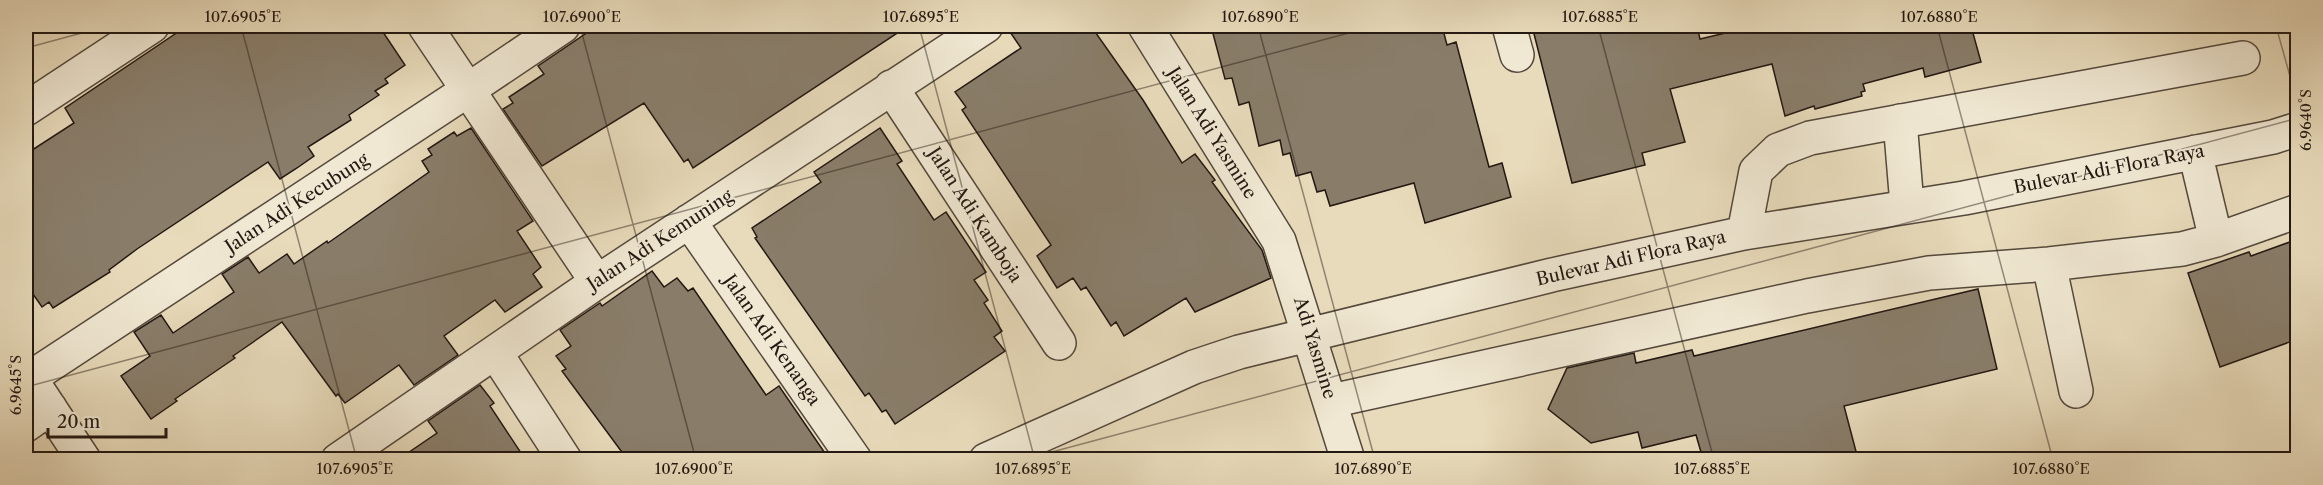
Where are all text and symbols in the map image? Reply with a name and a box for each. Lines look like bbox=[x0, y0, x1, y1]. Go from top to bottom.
text: 107.6905°E bbox=[205, 7, 281, 26]
text: 107.6900°E bbox=[543, 7, 621, 26]
text: 107.6895°E bbox=[883, 7, 959, 26]
text: 107.6890°E bbox=[1221, 7, 1299, 26]
text: 107.6885°E bbox=[1562, 7, 1638, 26]
text: 107.6880°E bbox=[1900, 7, 1978, 26]
street label: Jalan Adi Yasmine bbox=[1161, 60, 1261, 203]
text: 6.9640°S bbox=[2296, 89, 2315, 151]
street label: Bulevar Adi Flora Raya bbox=[2012, 140, 2207, 198]
street label: Jalan Adi Kamboja bbox=[921, 141, 1027, 287]
street label: Jalan Adi Kecubung bbox=[218, 148, 373, 259]
street label: Jalan Adi Kemuning bbox=[581, 184, 737, 297]
street label: Bulevar Adi Flora Raya bbox=[1534, 225, 1728, 291]
street label: Jalan Adi Kenanga bbox=[717, 268, 826, 410]
street label: Adi Yasmine bbox=[1289, 293, 1341, 402]
text: 6.9645°S bbox=[6, 355, 25, 415]
scale bar bbox=[48, 401, 166, 439]
text: 20 m bbox=[57, 411, 101, 433]
text: 107.6905°E bbox=[317, 459, 393, 478]
text: 107.6900°E bbox=[655, 459, 733, 478]
text: 107.6895°E bbox=[995, 459, 1071, 478]
text: 107.6890°E bbox=[1334, 459, 1412, 478]
text: 107.6885°E bbox=[1674, 459, 1750, 478]
text: 107.6880°E bbox=[2012, 459, 2090, 478]

